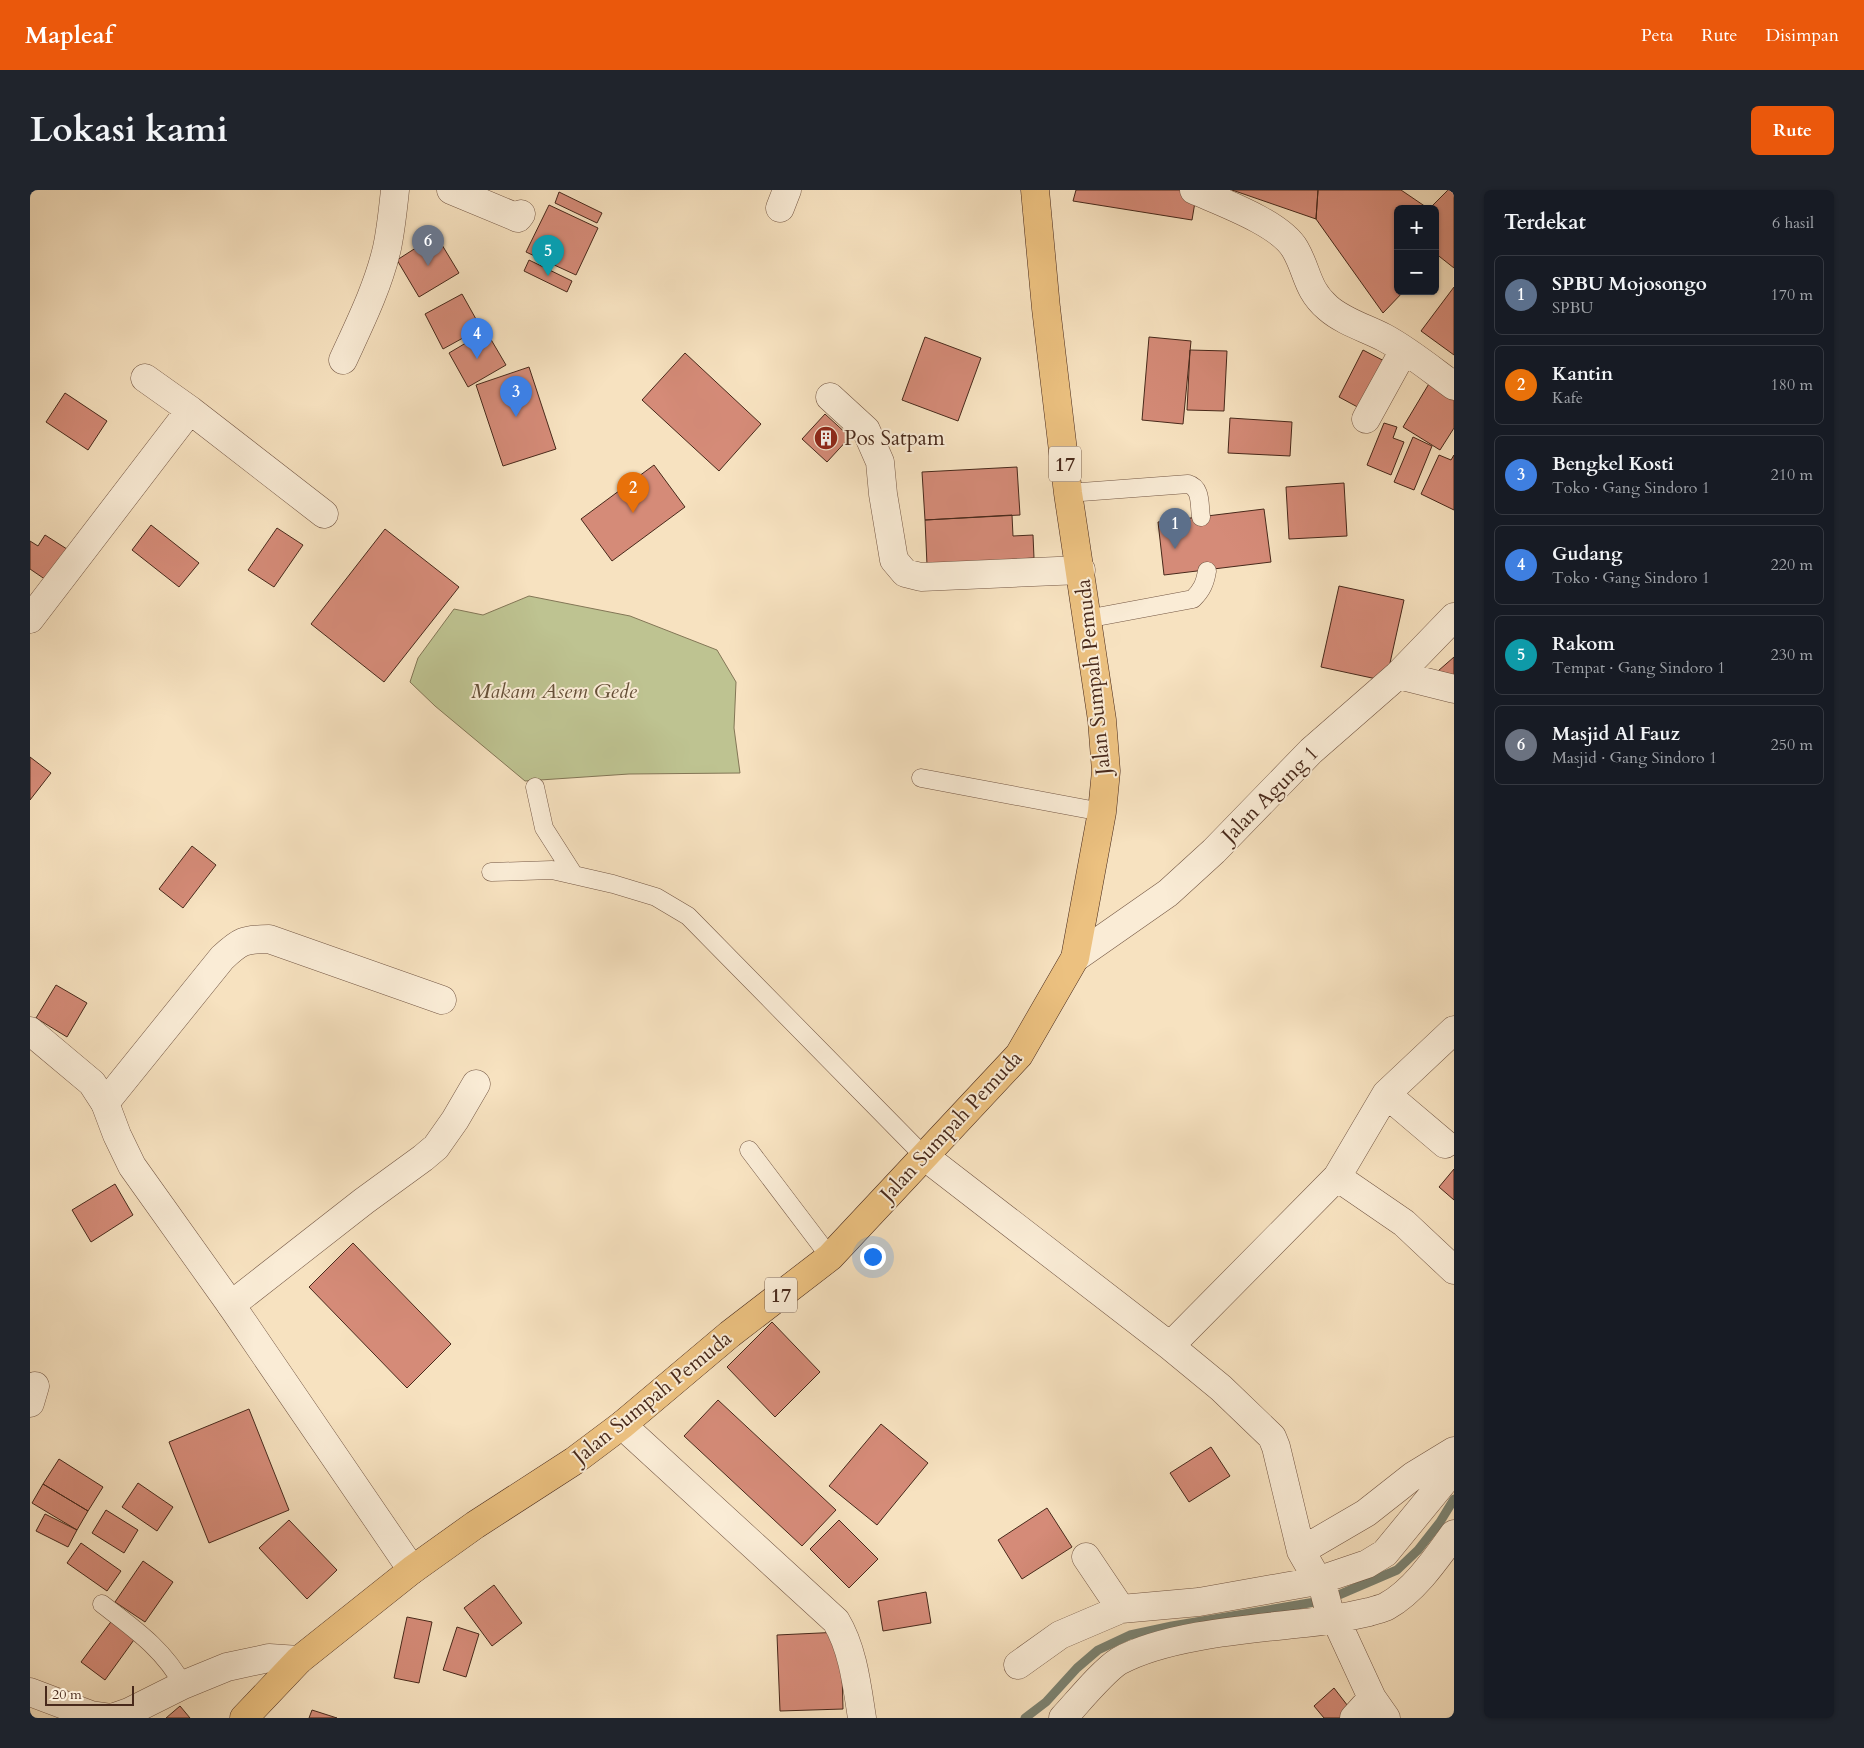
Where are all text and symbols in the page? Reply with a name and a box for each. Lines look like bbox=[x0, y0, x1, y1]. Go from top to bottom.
text: Mapleaf bbox=[25, 19, 113, 52]
text: Peta bbox=[1641, 23, 1673, 48]
text: Rute bbox=[1701, 23, 1737, 48]
text: Disimpan bbox=[1765, 23, 1839, 48]
text: Lokasi kami bbox=[30, 106, 228, 154]
button: Rute bbox=[1751, 106, 1834, 155]
map controls bbox=[1394, 205, 1439, 295]
button: + bbox=[1394, 205, 1439, 250]
text: Terdekat bbox=[1504, 208, 1586, 237]
text: 6 hasil bbox=[1772, 212, 1814, 234]
pin: 6 bbox=[412, 225, 444, 266]
pin: 5 bbox=[532, 235, 564, 276]
button: − bbox=[1394, 250, 1439, 295]
text: SPBU Mojosongo bbox=[1552, 271, 1707, 297]
text: 1 bbox=[1517, 284, 1525, 306]
text: 170 m bbox=[1771, 284, 1813, 306]
text: SPBU bbox=[1552, 297, 1593, 319]
pin: 4 bbox=[461, 318, 493, 359]
text: Kantin bbox=[1552, 361, 1613, 387]
text: 2 bbox=[1517, 374, 1525, 396]
text: 180 m bbox=[1771, 374, 1813, 396]
pin: 3 bbox=[500, 376, 532, 417]
text: Kafe bbox=[1552, 387, 1583, 409]
place label: Pos Satpam bbox=[844, 424, 945, 453]
building icon: Pos Satpam bbox=[813, 425, 839, 451]
road number: 17 bbox=[1049, 446, 1081, 482]
text: Bengkel Kosti bbox=[1552, 451, 1674, 477]
text: 3 bbox=[1517, 464, 1525, 486]
text: 210 m bbox=[1771, 464, 1813, 486]
pin: 2 bbox=[617, 472, 649, 513]
text: Toko · Gang Sindoro 1 bbox=[1552, 477, 1710, 499]
pin: 1 bbox=[1159, 508, 1191, 549]
text: Gudang bbox=[1552, 541, 1622, 567]
text: 4 bbox=[1517, 554, 1525, 576]
text: 220 m bbox=[1771, 554, 1813, 576]
text: Toko · Gang Sindoro 1 bbox=[1552, 567, 1710, 589]
street label: Jalan Sumpah Pemuda bbox=[1069, 578, 1119, 779]
text: Rakom bbox=[1552, 631, 1615, 657]
text: 5 bbox=[1517, 644, 1525, 666]
text: 230 m bbox=[1771, 644, 1813, 666]
text: Tempat · Gang Sindoro 1 bbox=[1552, 657, 1725, 679]
park label: Makam Asem Gede bbox=[471, 677, 638, 706]
text: Masjid Al Fauz bbox=[1552, 721, 1680, 747]
text: 6 bbox=[1517, 734, 1525, 756]
text: 250 m bbox=[1771, 734, 1813, 756]
street label: Jalan Agung 1 bbox=[1213, 739, 1325, 851]
text: Masjid · Gang Sindoro 1 bbox=[1552, 747, 1717, 769]
street label: Jalan Sumpah Pemuda bbox=[872, 1044, 1029, 1210]
your location bbox=[860, 1244, 886, 1270]
road number: 17 bbox=[765, 1278, 797, 1312]
street label: Jalan Sumpah Pemuda bbox=[564, 1324, 738, 1472]
scale bar bbox=[45, 1683, 134, 1706]
text: 20 m bbox=[52, 1685, 82, 1704]

